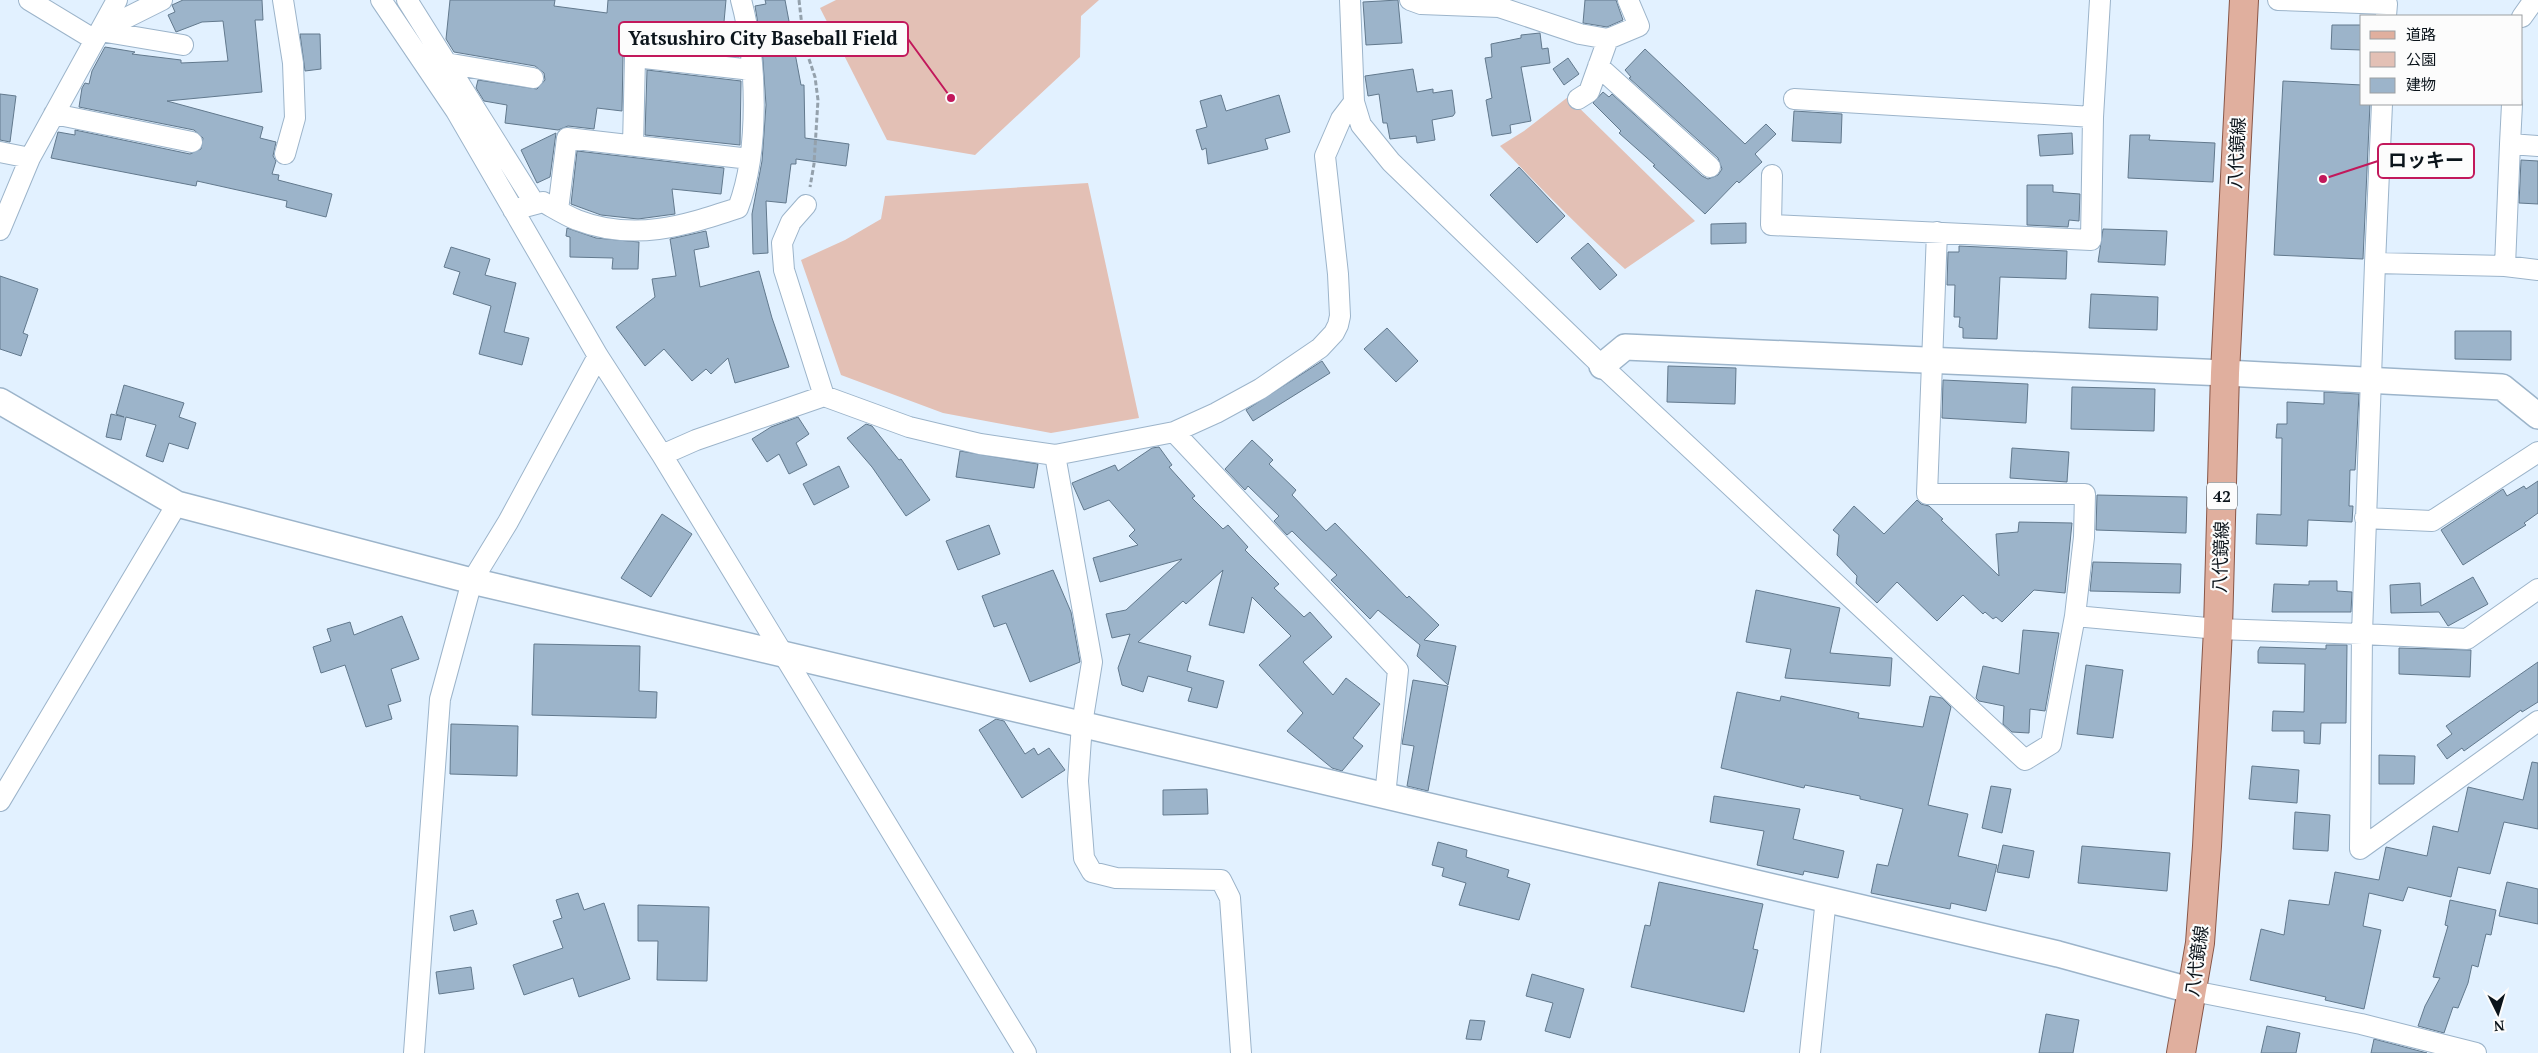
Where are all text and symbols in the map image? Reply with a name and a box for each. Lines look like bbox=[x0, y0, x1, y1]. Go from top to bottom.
legend bbox=[2360, 15, 2523, 105]
callout: Yatsushiro City Baseball Field bbox=[619, 22, 908, 56]
text: 道路 bbox=[2406, 24, 2436, 44]
text: Yatsushiro City Baseball Field bbox=[628, 25, 898, 50]
text: 公園 bbox=[2406, 49, 2436, 69]
text: 建物 bbox=[2406, 74, 2436, 94]
street label: 八代鏡線 bbox=[2222, 116, 2250, 190]
callout: ロッキー bbox=[2378, 144, 2474, 178]
text: ロッキー bbox=[2388, 147, 2464, 172]
road number: 42 bbox=[2207, 482, 2237, 510]
street label: 八代鏡線 bbox=[2207, 521, 2233, 593]
street label: 八代鏡線 bbox=[2179, 924, 2213, 998]
north arrow bbox=[2473, 988, 2523, 1038]
text: N bbox=[2493, 1017, 2505, 1036]

